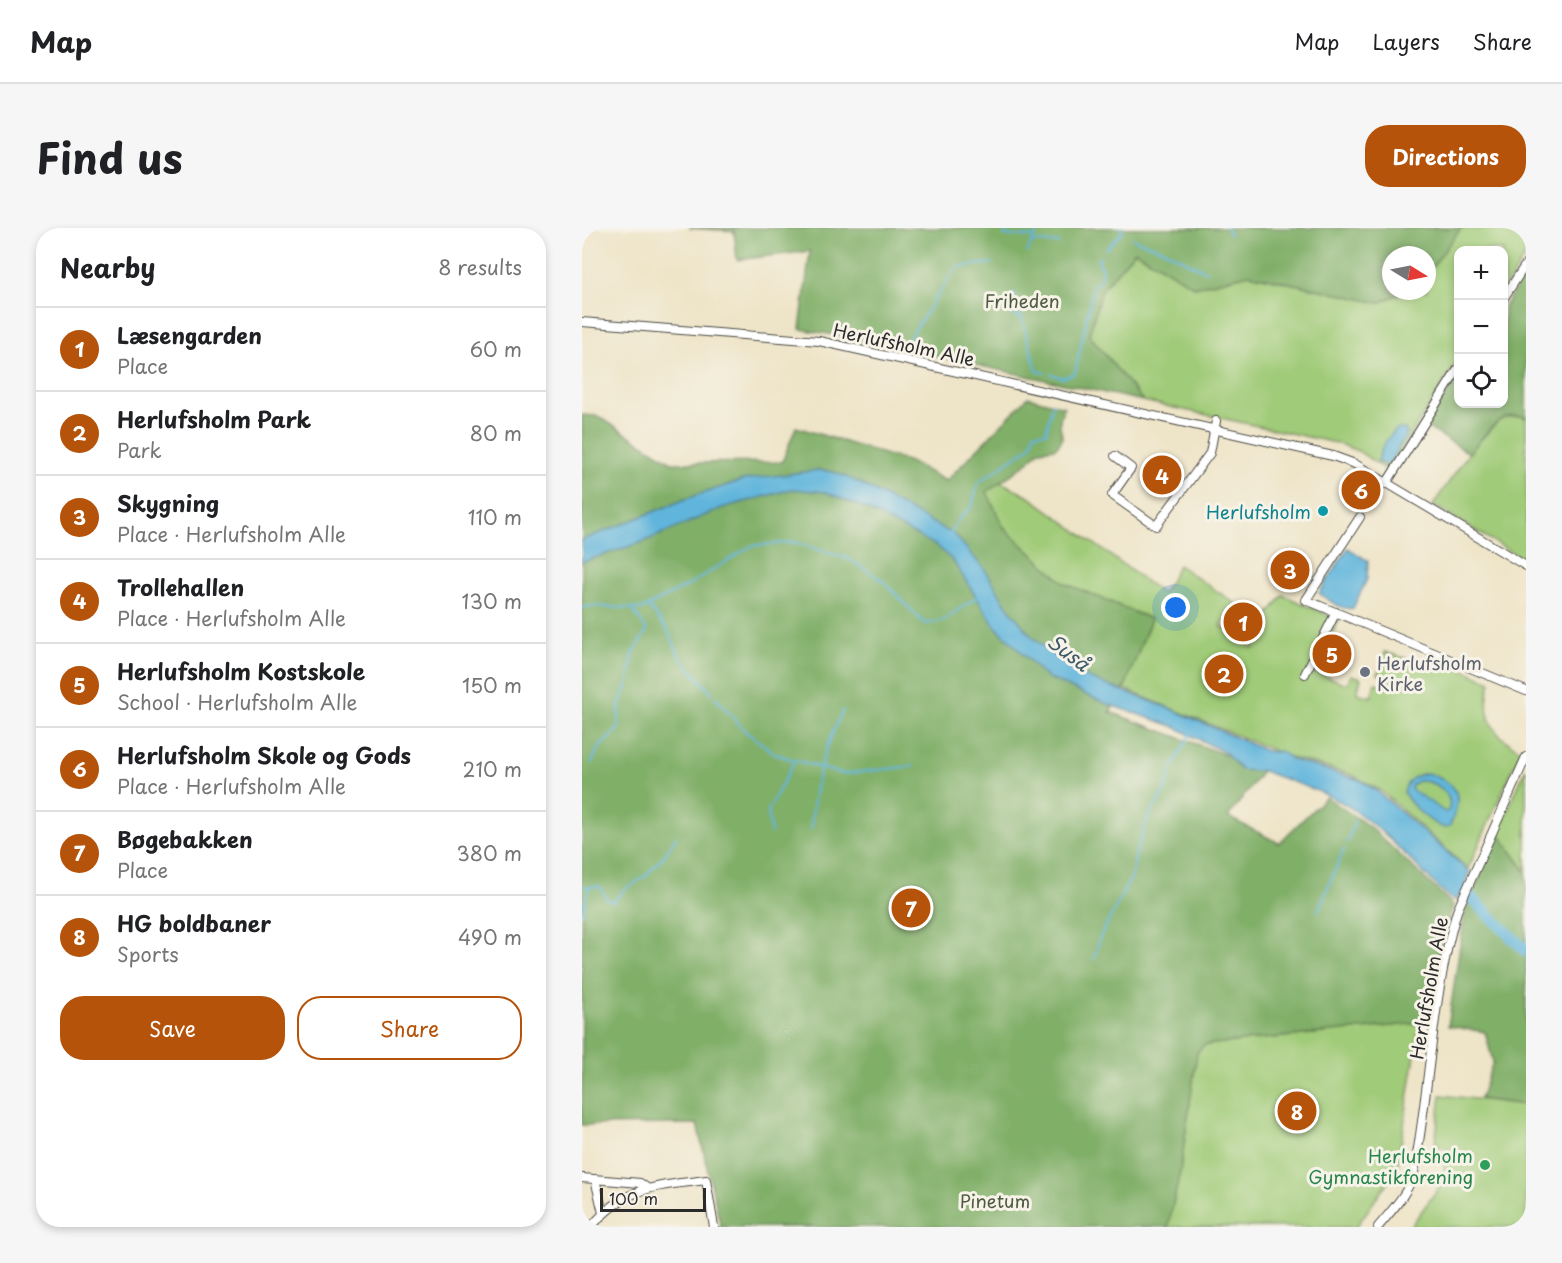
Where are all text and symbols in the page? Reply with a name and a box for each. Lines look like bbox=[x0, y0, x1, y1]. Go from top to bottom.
text: Map bbox=[30, 20, 92, 63]
text: Map bbox=[1295, 25, 1339, 57]
text: Layers bbox=[1372, 25, 1440, 57]
text: Share bbox=[1473, 25, 1532, 57]
text: Find us bbox=[36, 125, 183, 188]
button: Directions bbox=[1365, 125, 1526, 187]
north arrow bbox=[1382, 246, 1436, 300]
map controls bbox=[1454, 246, 1508, 408]
button: + bbox=[1454, 246, 1508, 300]
text: Nearby bbox=[60, 248, 155, 287]
text: 8 results bbox=[438, 252, 522, 282]
park label: Friheden bbox=[984, 287, 1060, 314]
button: − bbox=[1454, 300, 1508, 354]
street label: Herlufsholm Alle bbox=[831, 316, 977, 372]
text: Læsengarden bbox=[117, 318, 262, 351]
text: 1 bbox=[75, 334, 84, 364]
text: 60 m bbox=[470, 334, 522, 364]
text: Place bbox=[117, 351, 168, 381]
button: locate bbox=[1454, 354, 1508, 408]
text: Herlufsholm Park bbox=[117, 402, 311, 435]
text: 2 bbox=[72, 418, 87, 448]
text: 80 m bbox=[470, 418, 522, 448]
text: Park bbox=[117, 435, 162, 465]
pin: 4 bbox=[1142, 452, 1182, 498]
pin: 6 bbox=[1342, 468, 1380, 512]
text: Skygning bbox=[117, 486, 219, 519]
place label: Herlufsholm bbox=[1206, 498, 1311, 525]
text: 3 bbox=[73, 502, 86, 532]
text: 110 m bbox=[468, 502, 522, 532]
marker: Herlufsholm bbox=[1316, 504, 1330, 518]
text: Place · Herlufsholm Alle bbox=[117, 519, 346, 549]
pin: 3 bbox=[1270, 548, 1310, 592]
text: Trollehallen bbox=[117, 570, 244, 603]
text: 4 bbox=[73, 586, 86, 616]
text: 130 m bbox=[462, 586, 522, 616]
your location bbox=[1161, 593, 1190, 622]
pin: 1 bbox=[1224, 600, 1262, 644]
text: Place · Herlufsholm Alle bbox=[117, 603, 346, 633]
water label: Suså bbox=[1041, 626, 1097, 678]
pin: 5 bbox=[1312, 632, 1352, 676]
place label: Herlufsholm Kirke bbox=[1377, 649, 1482, 697]
pin: 2 bbox=[1204, 652, 1244, 696]
text: Herlufsholm Kostskole bbox=[117, 654, 365, 687]
marker: Herlufsholm Kirke bbox=[1358, 665, 1372, 679]
text: 5 bbox=[73, 670, 86, 700]
text: 150 m bbox=[462, 670, 522, 700]
text: School · Herlufsholm Alle bbox=[117, 687, 358, 717]
text: Herlufsholm Skole og Gods bbox=[117, 738, 411, 771]
text: 6 bbox=[72, 754, 87, 784]
text: 210 m bbox=[463, 754, 522, 784]
text: Place · Herlufsholm Alle bbox=[117, 771, 346, 801]
text: Bøgebakken bbox=[117, 822, 253, 855]
text: 7 bbox=[74, 838, 85, 868]
text: 380 m bbox=[456, 838, 522, 868]
text: Place bbox=[117, 855, 168, 885]
pin: 7 bbox=[892, 886, 930, 930]
text: HG boldbaner bbox=[117, 906, 271, 939]
street label: Herlufsholm Alle bbox=[1402, 915, 1454, 1061]
text: 8 bbox=[73, 922, 86, 952]
text: 490 m bbox=[458, 922, 522, 952]
text: Sports bbox=[117, 939, 179, 969]
button: Save bbox=[60, 996, 285, 1060]
button: Share bbox=[297, 996, 522, 1060]
pin: 8 bbox=[1278, 1088, 1316, 1134]
place label: Herlufsholm Gymnastikforening bbox=[1308, 1142, 1473, 1190]
marker: Herlufsholm Gymnastikforening bbox=[1478, 1158, 1492, 1172]
scale bar bbox=[600, 1185, 706, 1212]
text: 100 m bbox=[609, 1186, 658, 1210]
park label: Pinetum bbox=[960, 1187, 1030, 1214]

